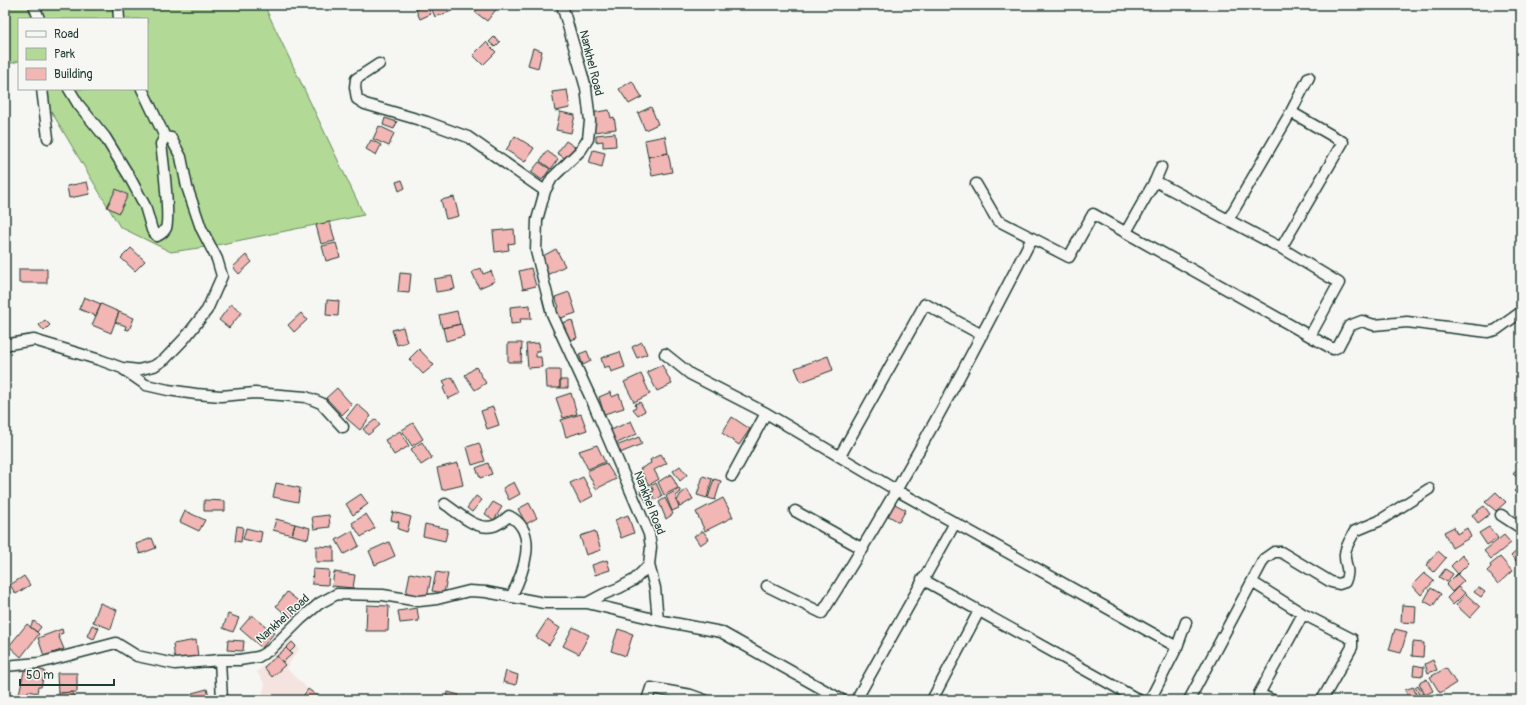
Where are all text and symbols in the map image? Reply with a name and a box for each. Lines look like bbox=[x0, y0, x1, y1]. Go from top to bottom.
legend bbox=[18, 18, 148, 90]
text: Road bbox=[54, 27, 79, 42]
street label: Nankhel Road bbox=[576, 29, 606, 97]
text: Park bbox=[54, 47, 75, 62]
text: Building bbox=[54, 67, 93, 82]
street label: Nankhel Road bbox=[630, 469, 668, 537]
street label: Nankhel Road bbox=[253, 591, 313, 647]
scale bar bbox=[20, 661, 114, 687]
text: 50 m bbox=[26, 668, 54, 683]

